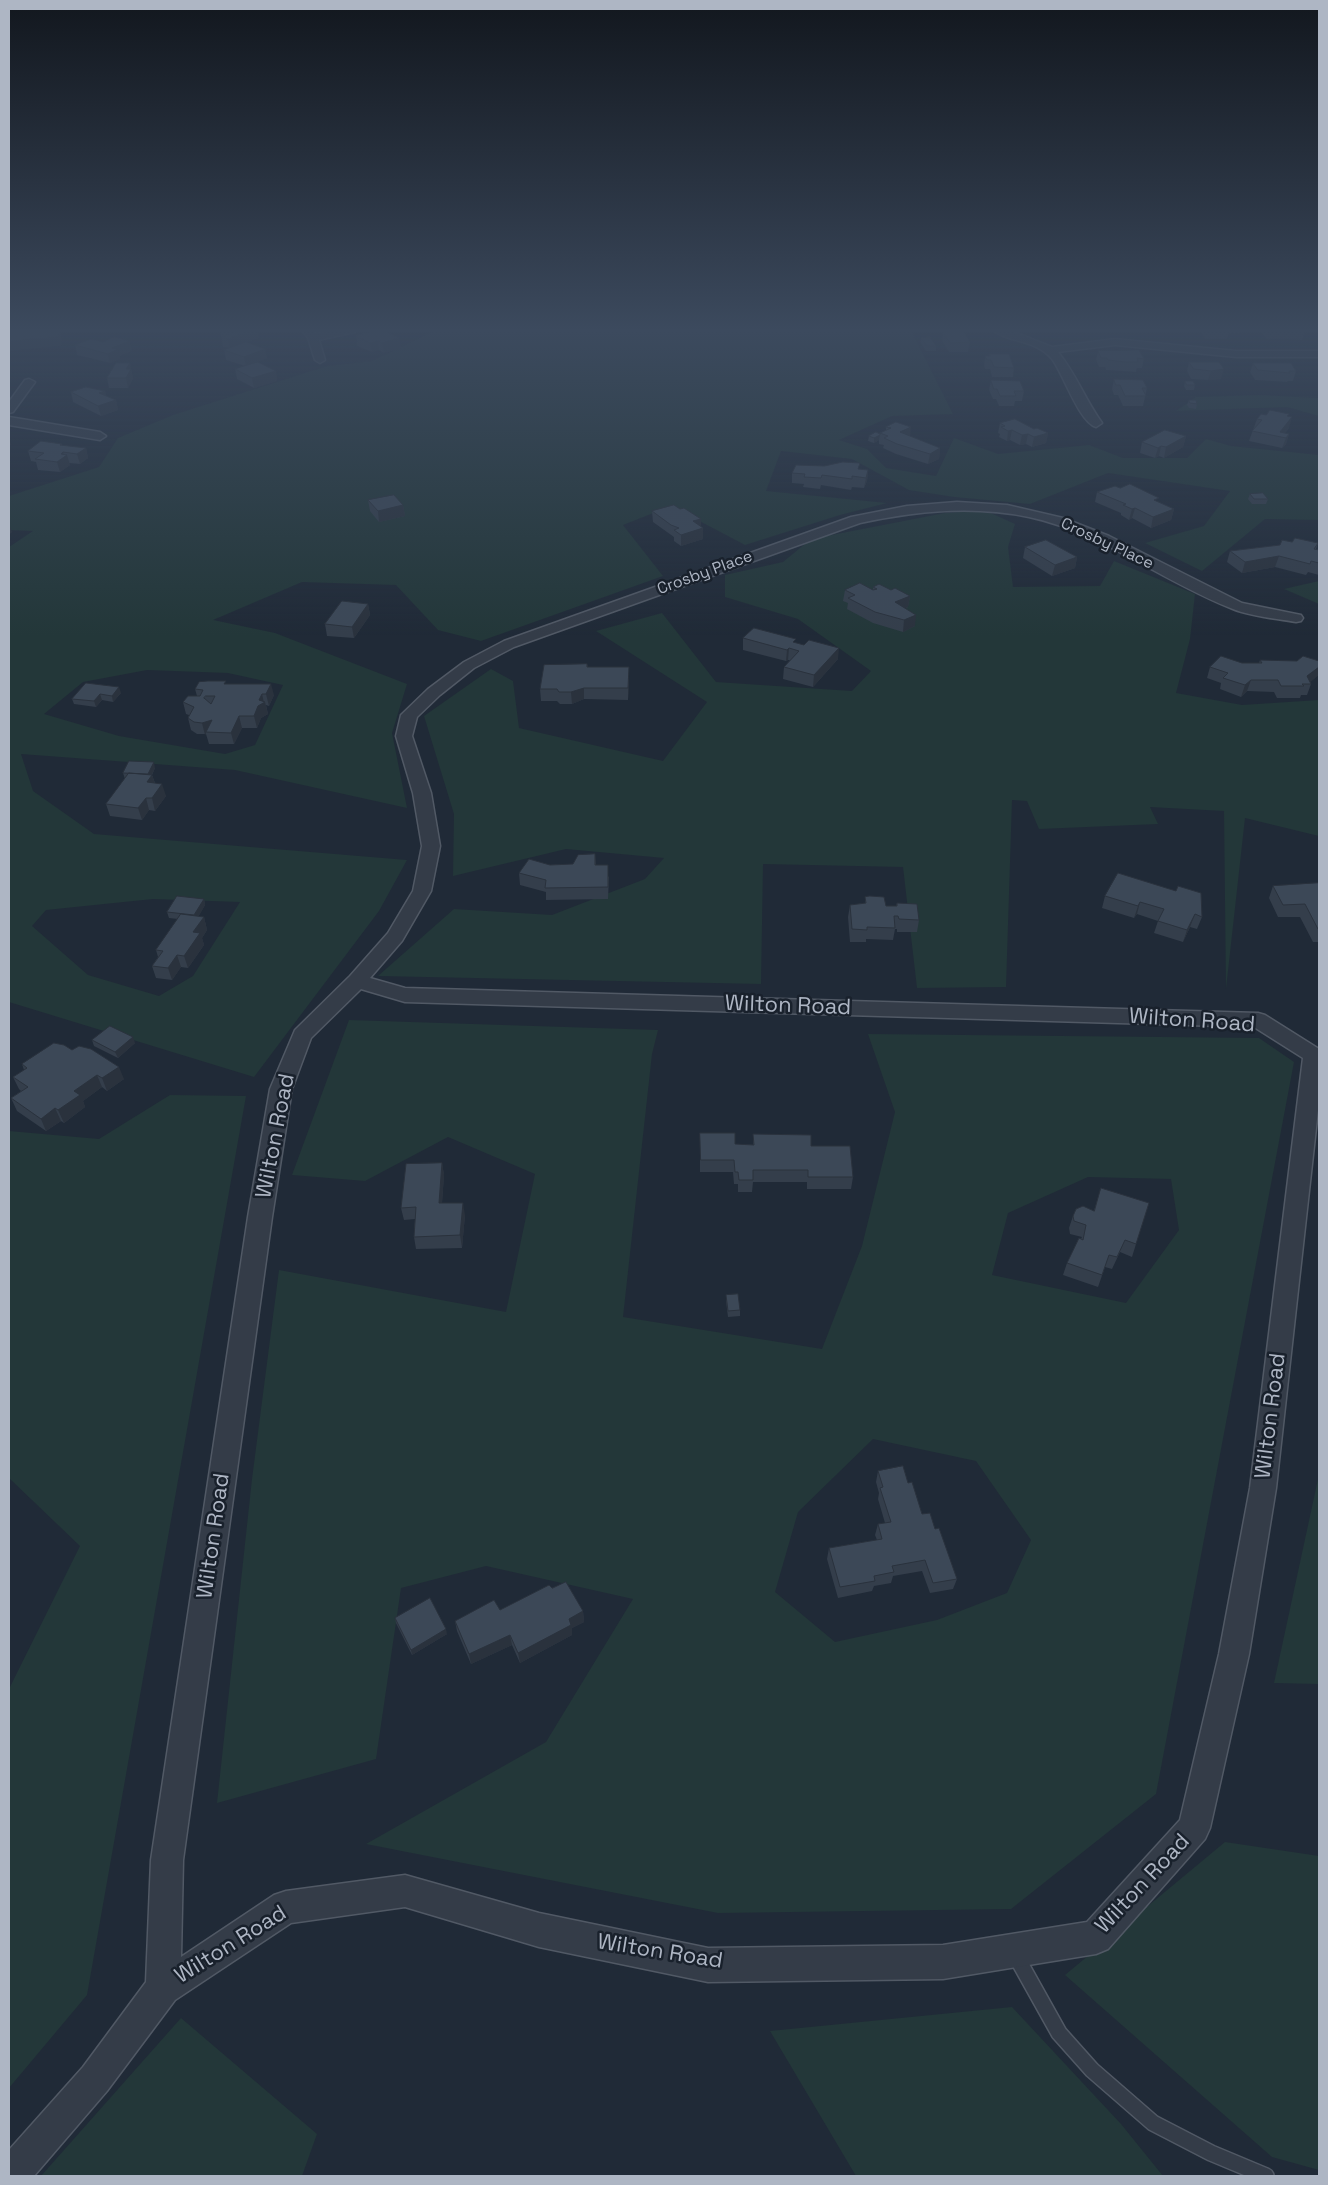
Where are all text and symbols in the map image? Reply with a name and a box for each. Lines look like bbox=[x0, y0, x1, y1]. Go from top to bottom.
street label: Crosby Place bbox=[1058, 514, 1156, 574]
street label: Crosby Place bbox=[655, 547, 755, 599]
street label: Wilton Road bbox=[724, 991, 852, 1021]
street label: Wilton Road bbox=[1128, 1003, 1256, 1039]
street label: Wilton Road bbox=[251, 1071, 301, 1201]
street label: Wilton Road bbox=[1250, 1352, 1292, 1480]
street label: Wilton Road bbox=[192, 1472, 236, 1600]
street label: Wilton Road bbox=[1090, 1829, 1196, 1939]
street label: Wilton Road bbox=[170, 1900, 292, 1990]
street label: Wilton Road bbox=[595, 1929, 725, 1975]

